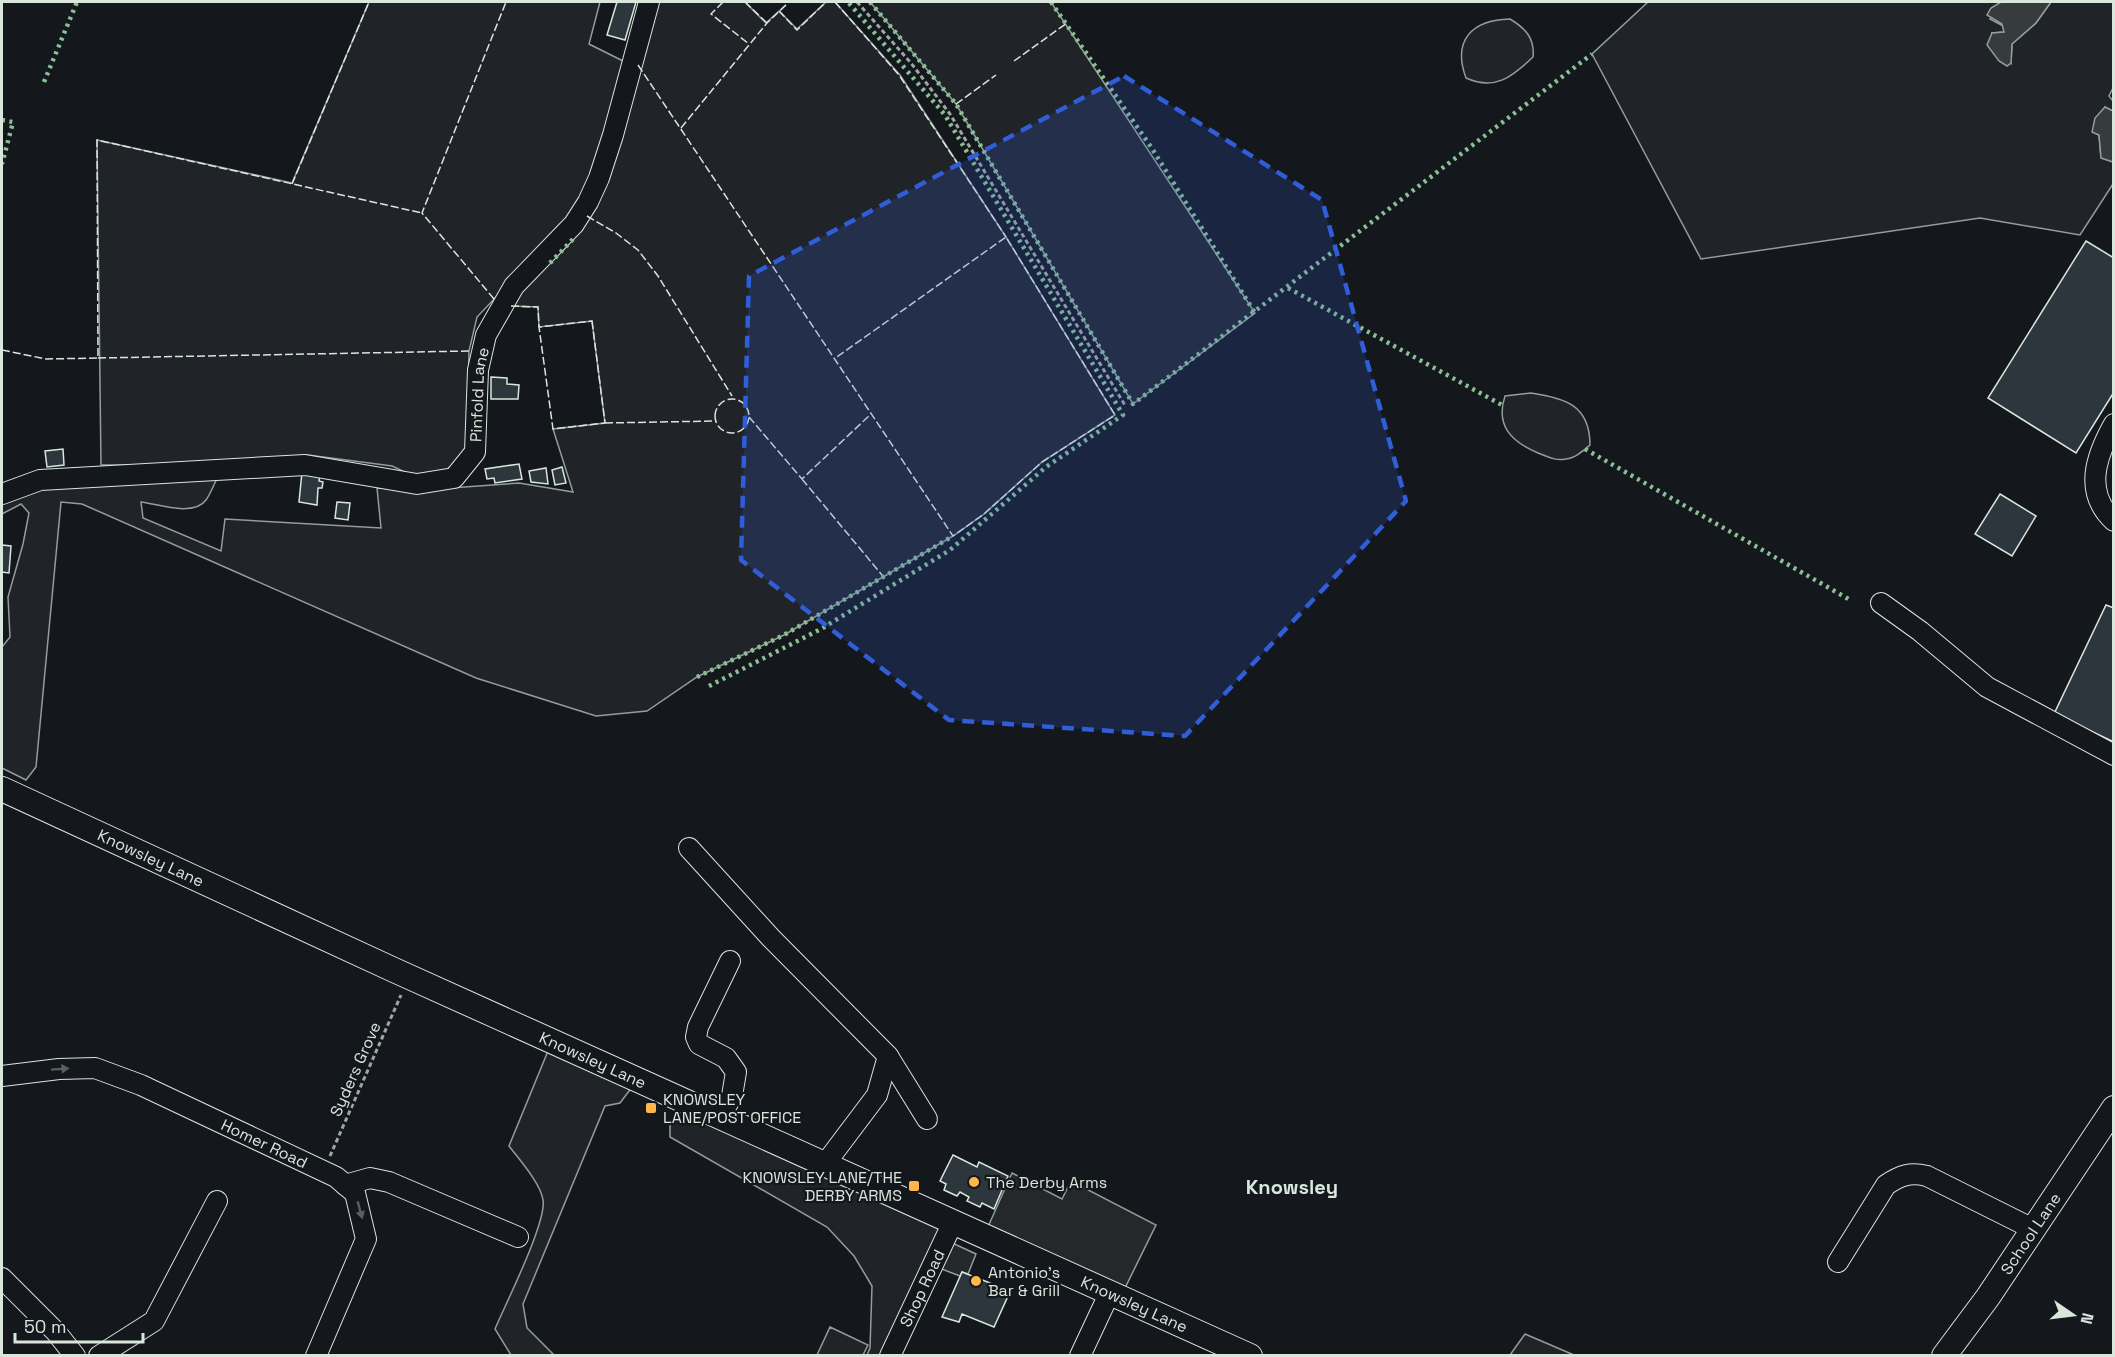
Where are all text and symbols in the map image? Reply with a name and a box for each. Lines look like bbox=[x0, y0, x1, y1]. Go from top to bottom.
street label: Pinfold Lane bbox=[465, 345, 494, 443]
street label: Knowsley Lane bbox=[94, 825, 207, 892]
street label: Syders Grove bbox=[325, 1019, 386, 1120]
street label: Knowsley Lane bbox=[536, 1027, 650, 1093]
one-way arrow bbox=[50, 1065, 69, 1074]
place label: KNOWSLEY LANE/POST OFFICE bbox=[663, 1089, 801, 1128]
marker: KNOWSLEY LANE/POST OFFICE bbox=[644, 1101, 658, 1115]
street label: Homer Road bbox=[218, 1114, 311, 1173]
place label: KNOWSLEY LANE/THE DERBY ARMS bbox=[742, 1167, 902, 1206]
place label: The Derby Arms bbox=[986, 1172, 1107, 1193]
district label: Knowsley bbox=[1246, 1174, 1338, 1200]
marker: The Derby Arms bbox=[967, 1175, 981, 1189]
marker: KNOWSLEY LANE/THE DERBY ARMS bbox=[907, 1179, 921, 1193]
street label: School Lane bbox=[1996, 1189, 2066, 1279]
one-way arrow bbox=[355, 1201, 365, 1219]
street label: Shop Road bbox=[895, 1246, 950, 1330]
place label: Antonio's Bar & Grill bbox=[988, 1262, 1060, 1301]
street label: Knowsley Lane bbox=[1077, 1271, 1191, 1338]
marker: Antonio's Bar & Grill bbox=[969, 1274, 983, 1288]
north arrow bbox=[2043, 1285, 2103, 1345]
scale bar bbox=[15, 1306, 142, 1344]
text: N bbox=[2076, 1311, 2099, 1326]
text: 50 m bbox=[24, 1315, 66, 1338]

